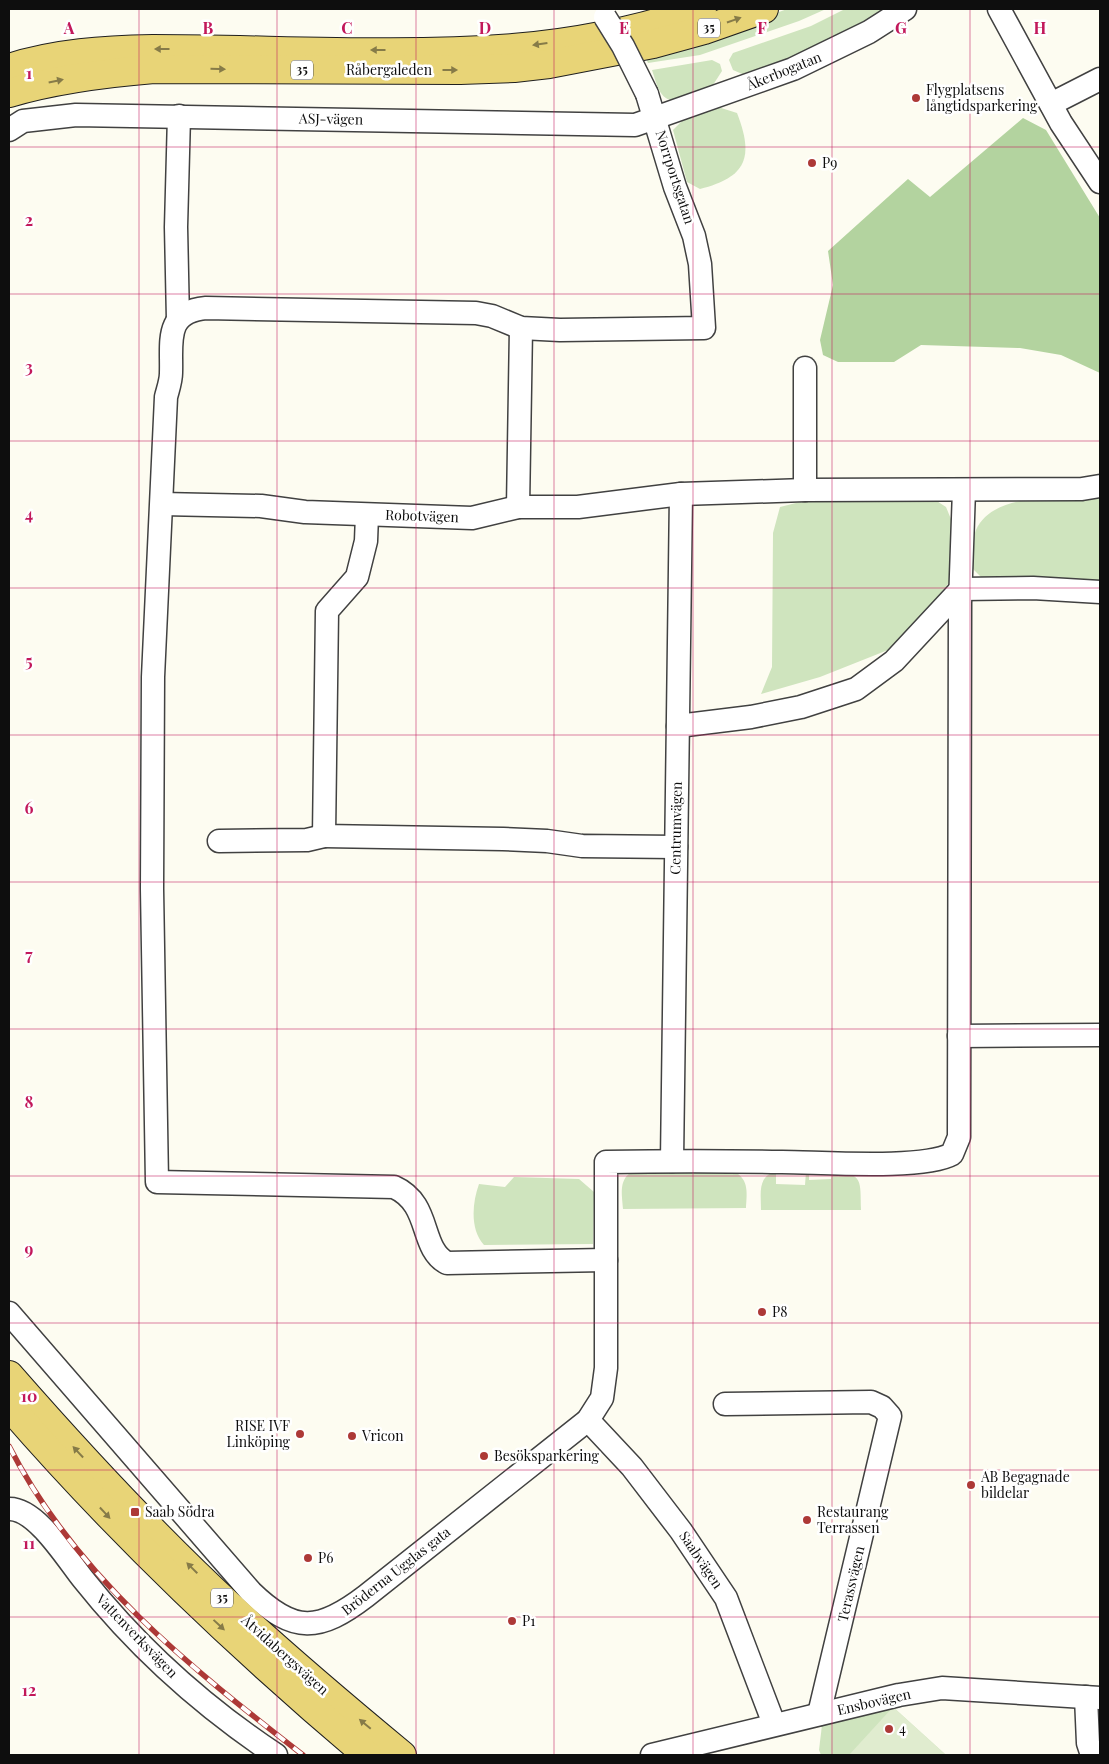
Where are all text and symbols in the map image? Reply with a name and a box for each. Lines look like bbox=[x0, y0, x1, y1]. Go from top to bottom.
one-way arrow bbox=[726, 16, 741, 23]
text: A bbox=[63, 17, 75, 38]
text: B bbox=[203, 17, 214, 38]
text: C bbox=[341, 17, 353, 38]
text: D bbox=[479, 17, 491, 38]
text: E bbox=[619, 17, 629, 38]
text: F bbox=[757, 17, 767, 38]
text: G bbox=[895, 17, 907, 38]
text: H bbox=[1034, 17, 1047, 38]
road number: 35 bbox=[698, 18, 720, 38]
one-way arrow bbox=[531, 41, 547, 49]
one-way arrow bbox=[153, 45, 169, 53]
one-way arrow bbox=[369, 46, 385, 54]
street label: Åkerbogatan bbox=[743, 47, 825, 95]
road number: 35 bbox=[291, 60, 313, 80]
street label: Råbergaleden bbox=[346, 60, 433, 79]
text: 1 bbox=[26, 62, 32, 83]
one-way arrow bbox=[210, 65, 226, 73]
one-way arrow bbox=[442, 66, 458, 74]
one-way arrow bbox=[48, 77, 64, 85]
place label: Flygplatsens långtidsparkering bbox=[926, 80, 1038, 115]
marker: Flygplatsens långtidsparkering bbox=[910, 92, 922, 104]
street label: ASJ-vägen bbox=[298, 108, 364, 129]
street label: Norrportsgatan bbox=[651, 128, 700, 227]
place label: P9 bbox=[822, 153, 837, 172]
marker: P9 bbox=[806, 157, 818, 169]
text: 2 bbox=[25, 209, 33, 230]
text: 3 bbox=[25, 356, 33, 377]
text: 4 bbox=[25, 503, 33, 524]
street label: Robotvägen bbox=[385, 505, 460, 526]
text: 5 bbox=[25, 650, 33, 671]
street label: Centrumvägen bbox=[665, 781, 686, 875]
text: 6 bbox=[25, 797, 34, 818]
text: 7 bbox=[25, 944, 33, 965]
text: 8 bbox=[25, 1091, 34, 1112]
text: 9 bbox=[25, 1238, 34, 1259]
place label: P8 bbox=[772, 1302, 787, 1321]
marker: P8 bbox=[756, 1306, 768, 1318]
text: 10 bbox=[21, 1385, 37, 1406]
place label: RISE IVF Linköping bbox=[226, 1416, 291, 1451]
place label: Vricon bbox=[361, 1426, 404, 1445]
marker: RISE IVF Linköping bbox=[294, 1428, 306, 1440]
marker: Vricon bbox=[346, 1430, 358, 1442]
place label: Besöksparkering bbox=[494, 1446, 600, 1465]
one-way arrow bbox=[72, 1447, 84, 1459]
marker: Besöksparkering bbox=[478, 1450, 490, 1462]
place label: AB Begagnade bildelar bbox=[980, 1467, 1070, 1502]
marker: AB Begagnade bildelar bbox=[965, 1479, 977, 1491]
place label: Saab Södra bbox=[145, 1502, 214, 1521]
place label: Restaurang Terrassen bbox=[817, 1502, 889, 1537]
one-way arrow bbox=[99, 1506, 111, 1518]
marker: Saab Södra bbox=[129, 1506, 141, 1518]
marker: Restaurang Terrassen bbox=[801, 1514, 813, 1526]
street label: Bröderna Ugglas gata bbox=[337, 1522, 454, 1619]
street label: Saabvägen bbox=[675, 1527, 728, 1593]
text: 11 bbox=[23, 1532, 35, 1553]
street label: Terassvägen bbox=[833, 1543, 869, 1624]
place label: P6 bbox=[318, 1548, 333, 1567]
marker: P6 bbox=[302, 1552, 314, 1564]
one-way arrow bbox=[186, 1563, 198, 1575]
street label: Vattenverksvägen bbox=[92, 1589, 183, 1682]
road number: 35 bbox=[211, 1589, 233, 1608]
street label: Åtvidabergsvägen bbox=[237, 1610, 333, 1699]
place label: P1 bbox=[522, 1611, 535, 1630]
marker: P1 bbox=[506, 1615, 518, 1627]
one-way arrow bbox=[212, 1619, 224, 1631]
text: 12 bbox=[22, 1679, 36, 1700]
street label: Ensbovägen bbox=[835, 1684, 913, 1719]
one-way arrow bbox=[359, 1718, 371, 1730]
place label: 4 bbox=[899, 1719, 906, 1738]
marker: 4 bbox=[883, 1723, 895, 1735]

